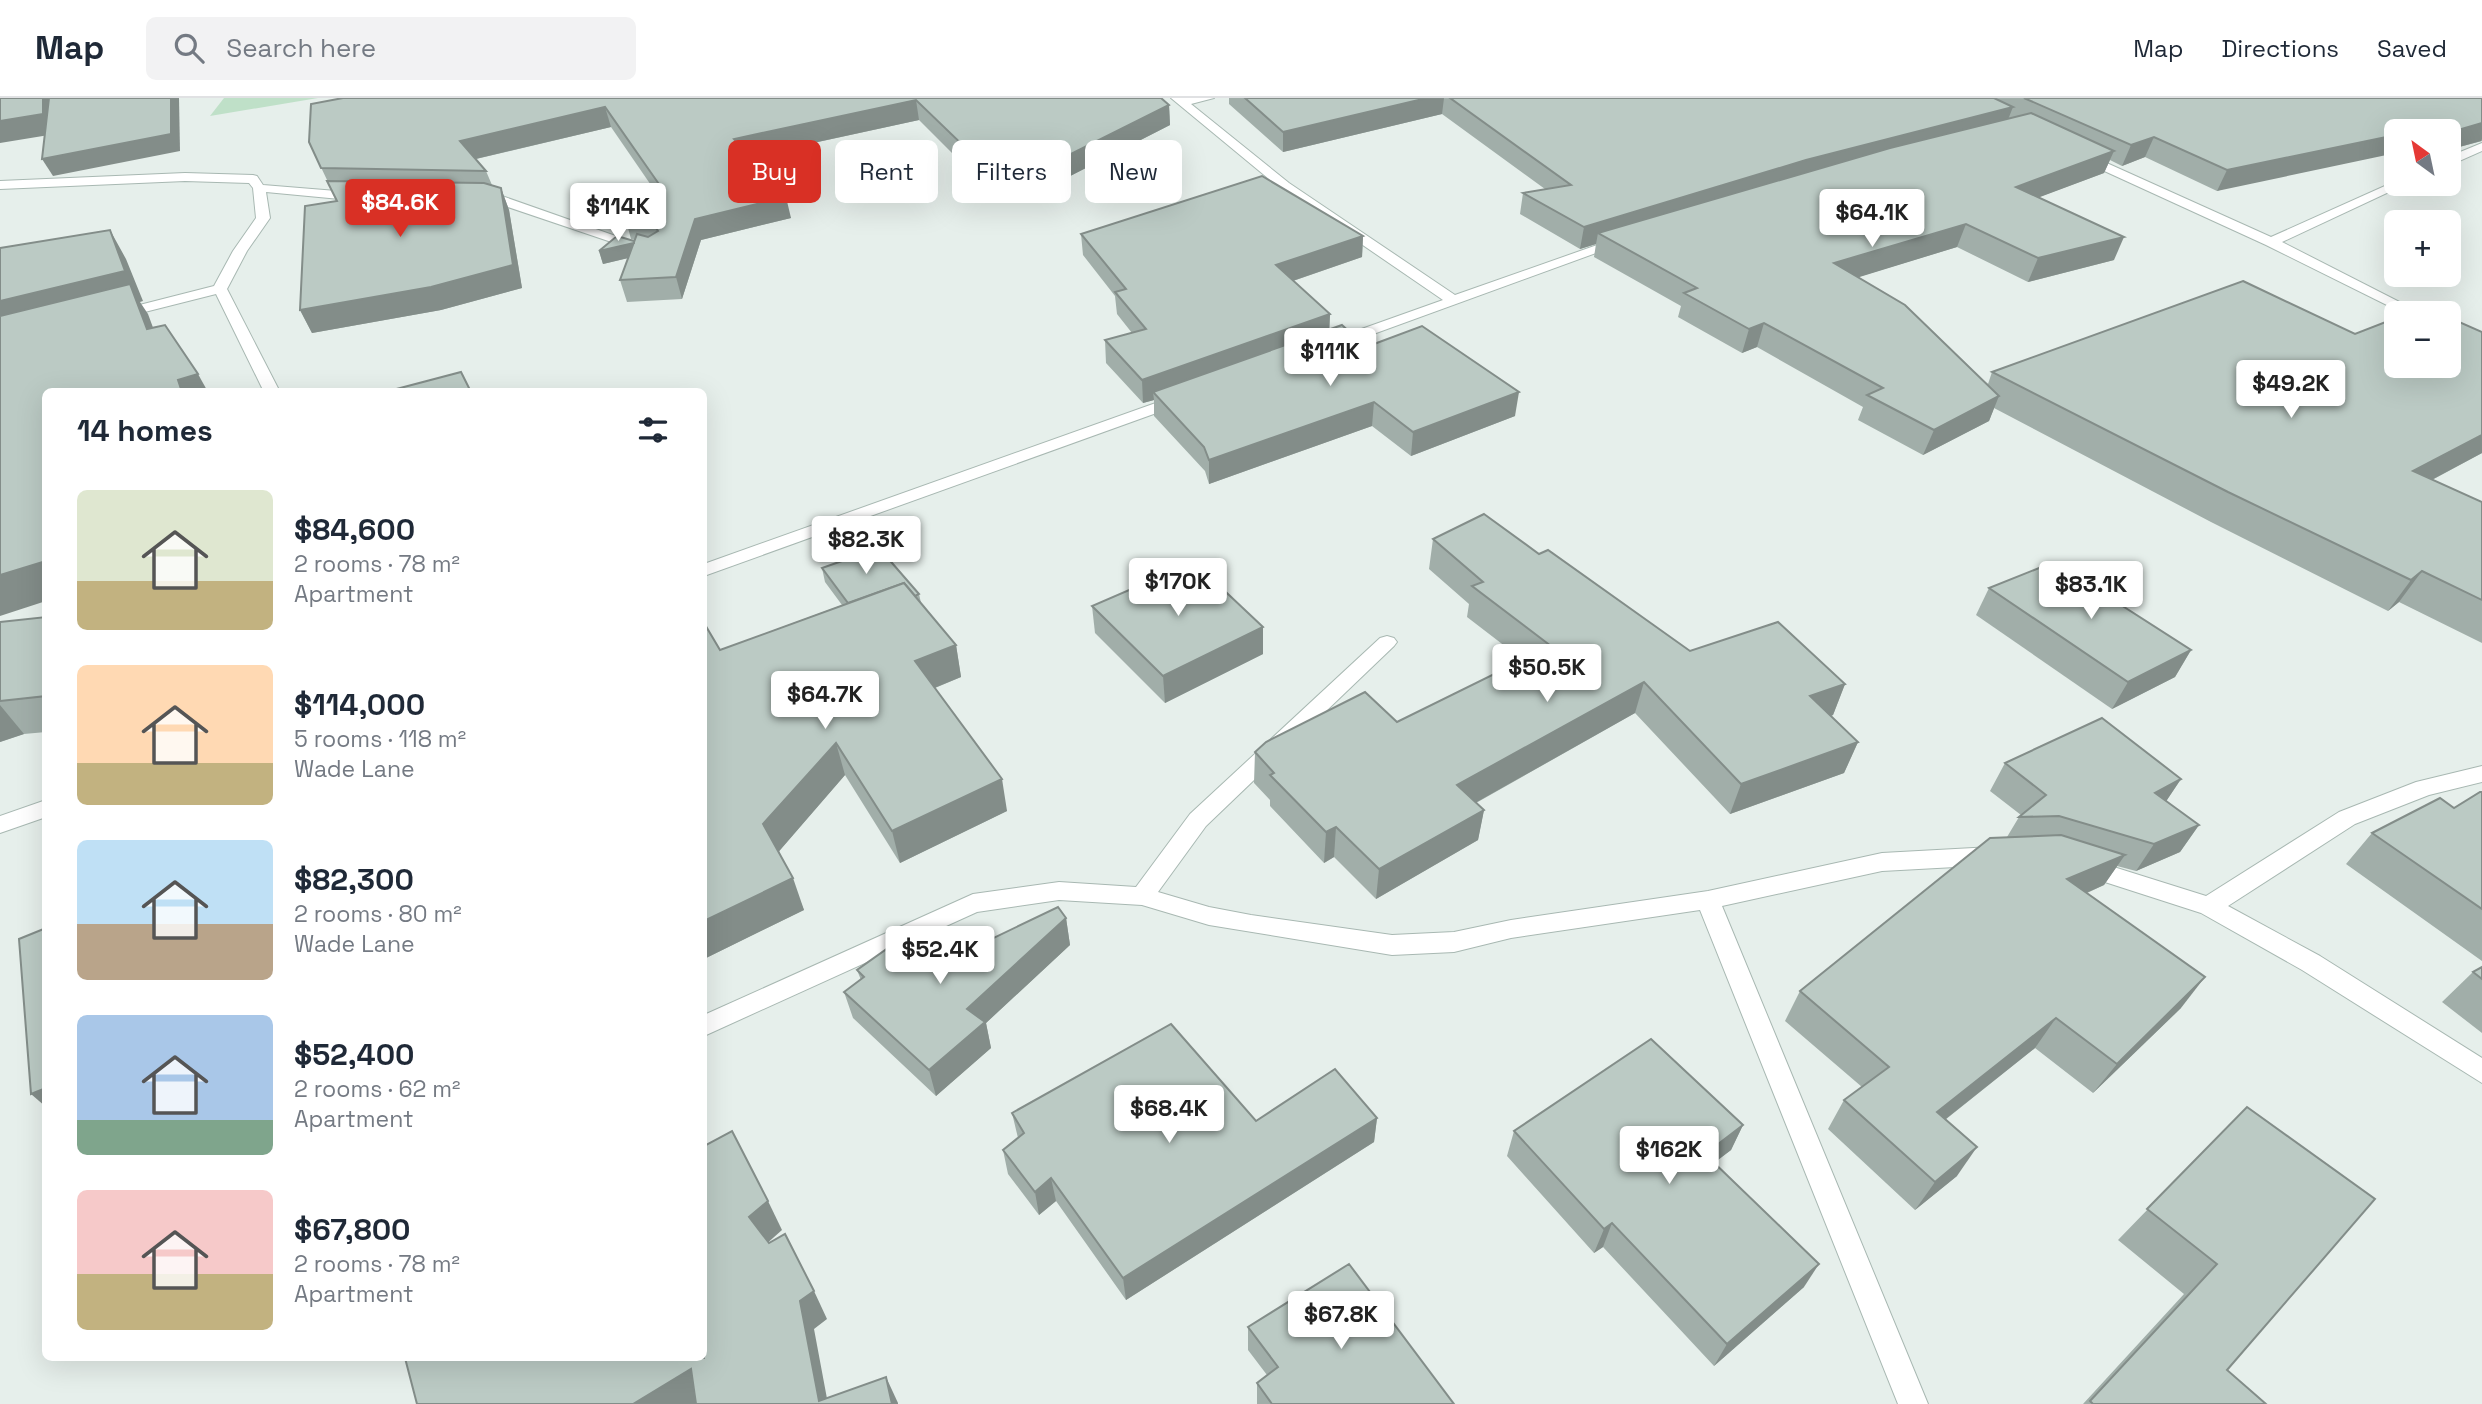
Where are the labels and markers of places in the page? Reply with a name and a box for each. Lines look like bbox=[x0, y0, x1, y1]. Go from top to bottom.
pin: $84.6K bbox=[343, 180, 457, 239]
pin: $114K bbox=[569, 184, 667, 243]
pin: $64.1K bbox=[1815, 190, 1929, 249]
pin: $111K bbox=[1281, 328, 1379, 388]
pin: $49.2K bbox=[2234, 360, 2348, 420]
pin: $82.3K bbox=[809, 517, 923, 576]
pin: $170K bbox=[1129, 559, 1227, 618]
pin: $83.1K bbox=[2034, 561, 2148, 621]
pin: $50.5K bbox=[1490, 644, 1604, 704]
pin: $64.7K bbox=[768, 672, 882, 731]
pin: $52.4K bbox=[883, 926, 997, 986]
pin: $68.4K bbox=[1112, 1086, 1226, 1145]
pin: $162K bbox=[1620, 1126, 1718, 1186]
pin: $67.8K bbox=[1284, 1292, 1398, 1351]

